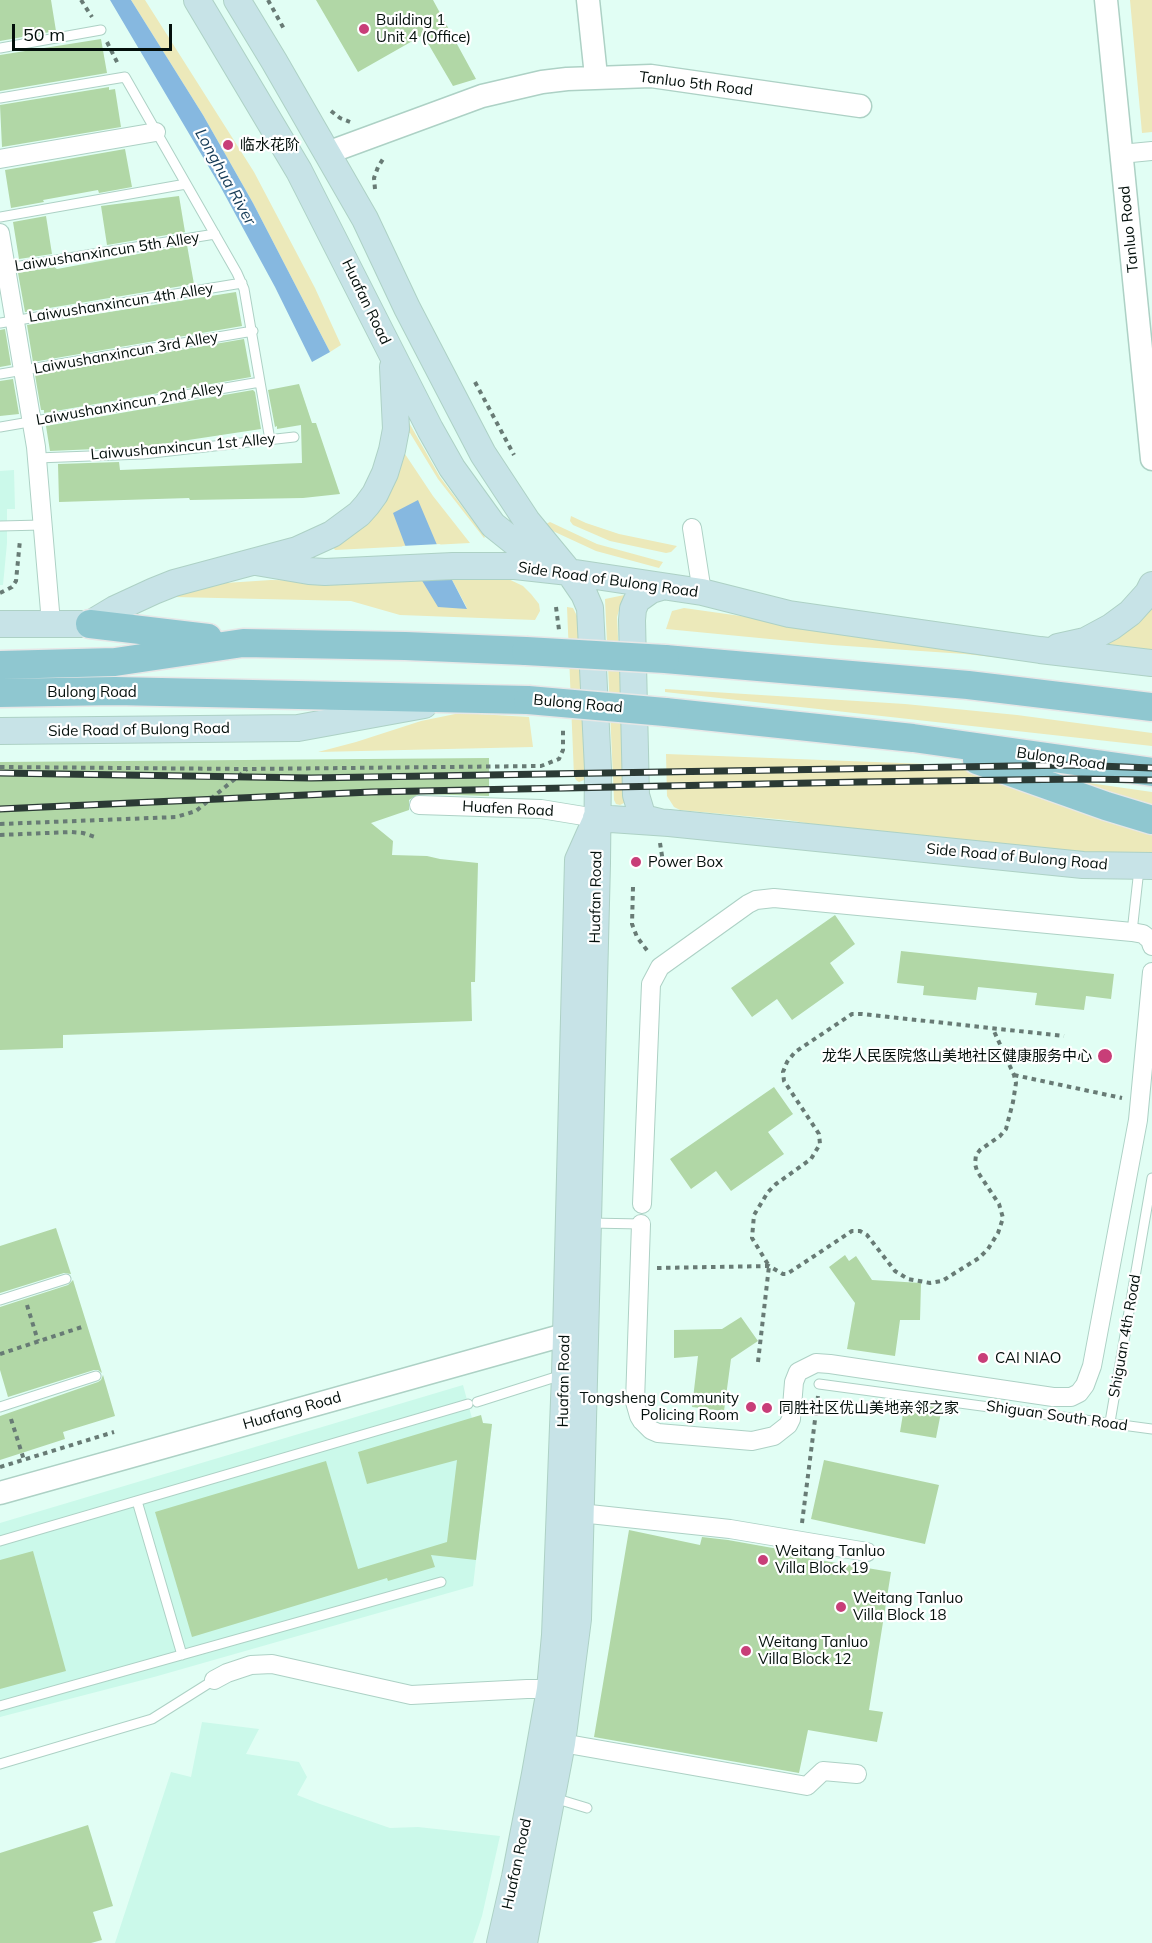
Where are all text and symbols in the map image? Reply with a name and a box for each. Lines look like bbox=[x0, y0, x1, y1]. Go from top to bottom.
place label: Building 1 Unit 4 (Office) bbox=[376, 11, 471, 46]
scale bar bbox=[15, 12, 176, 50]
marker: Building 1 Unit 4 (Office) bbox=[357, 22, 371, 36]
text: 50 m bbox=[23, 23, 65, 46]
street label: Tanluo 5th Road bbox=[638, 68, 754, 100]
water label: Longhua River bbox=[191, 126, 259, 228]
place label: 临水花阶 bbox=[240, 136, 300, 154]
marker: 临水花阶 bbox=[221, 138, 235, 152]
street label: Tanluo Road bbox=[1115, 185, 1143, 273]
street label: Laiwushanxincun 5th Alley bbox=[13, 229, 201, 275]
street label: Huafan Road bbox=[338, 256, 394, 348]
street label: Laiwushanxincun 4th Alley bbox=[27, 280, 215, 326]
street label: Laiwushanxincun 3rd Alley bbox=[32, 328, 220, 378]
street label: Laiwushanxincun 2nd Alley bbox=[35, 379, 225, 429]
street label: Laiwushanxincun 1st Alley bbox=[90, 430, 276, 464]
street label: Side Road of Bulong Road bbox=[517, 558, 699, 602]
street label: Bulong Road bbox=[47, 683, 137, 701]
street label: Bulong Road bbox=[533, 691, 623, 717]
street label: Side Road of Bulong Road bbox=[48, 719, 230, 741]
street label: Bulong Road bbox=[1015, 744, 1107, 774]
street label: Huafen Road bbox=[462, 798, 554, 820]
street label: Side Road of Bulong Road bbox=[926, 840, 1108, 874]
street label: Huafan Road bbox=[586, 851, 606, 943]
place label: Power Box bbox=[648, 853, 723, 871]
marker: Power Box bbox=[629, 855, 643, 869]
place label: 龙华人民医院悠山美地社区健康服务中心 bbox=[822, 1047, 1092, 1065]
marker: 龙华人民医院悠山美地社区健康服务中心 bbox=[1096, 1047, 1114, 1065]
street label: Shiguan 4th Road bbox=[1105, 1273, 1145, 1399]
street label: Huafan Road bbox=[554, 1335, 574, 1427]
place label: CAI NIAO bbox=[995, 1349, 1061, 1367]
marker: CAI NIAO bbox=[976, 1351, 990, 1365]
street label: Huafang Road bbox=[241, 1388, 343, 1434]
place label: Tongsheng Community Policing Room bbox=[580, 1389, 739, 1424]
street label: Shiguan South Road bbox=[985, 1397, 1129, 1435]
place label: 同胜社区优山美地亲邻之家 bbox=[779, 1399, 959, 1417]
marker: Tongsheng Community Policing Room bbox=[744, 1400, 758, 1414]
marker: 同胜社区优山美地亲邻之家 bbox=[760, 1401, 774, 1415]
place label: Weitang Tanluo Villa Block 19 bbox=[775, 1542, 885, 1577]
marker: Weitang Tanluo Villa Block 19 bbox=[756, 1553, 770, 1567]
place label: Weitang Tanluo Villa Block 18 bbox=[853, 1589, 963, 1624]
marker: Weitang Tanluo Villa Block 18 bbox=[834, 1600, 848, 1614]
place label: Weitang Tanluo Villa Block 12 bbox=[758, 1633, 868, 1668]
marker: Weitang Tanluo Villa Block 12 bbox=[739, 1644, 753, 1658]
street label: Huafan Road bbox=[499, 1817, 535, 1911]

